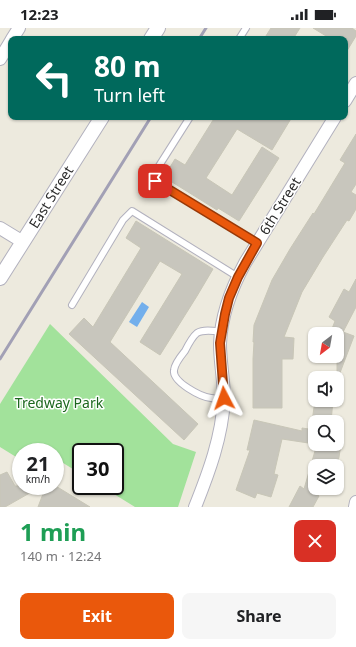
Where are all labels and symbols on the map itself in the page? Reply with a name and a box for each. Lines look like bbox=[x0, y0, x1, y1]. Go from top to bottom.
street label: East Street bbox=[24, 162, 77, 232]
pin bbox=[138, 164, 172, 198]
street label: 6th Street bbox=[254, 173, 305, 238]
north arrow bbox=[308, 327, 344, 363]
position arrow bbox=[203, 377, 245, 419]
park label: Tredway Park bbox=[15, 393, 104, 412]
speed limit sign: 30 bbox=[72, 443, 124, 495]

